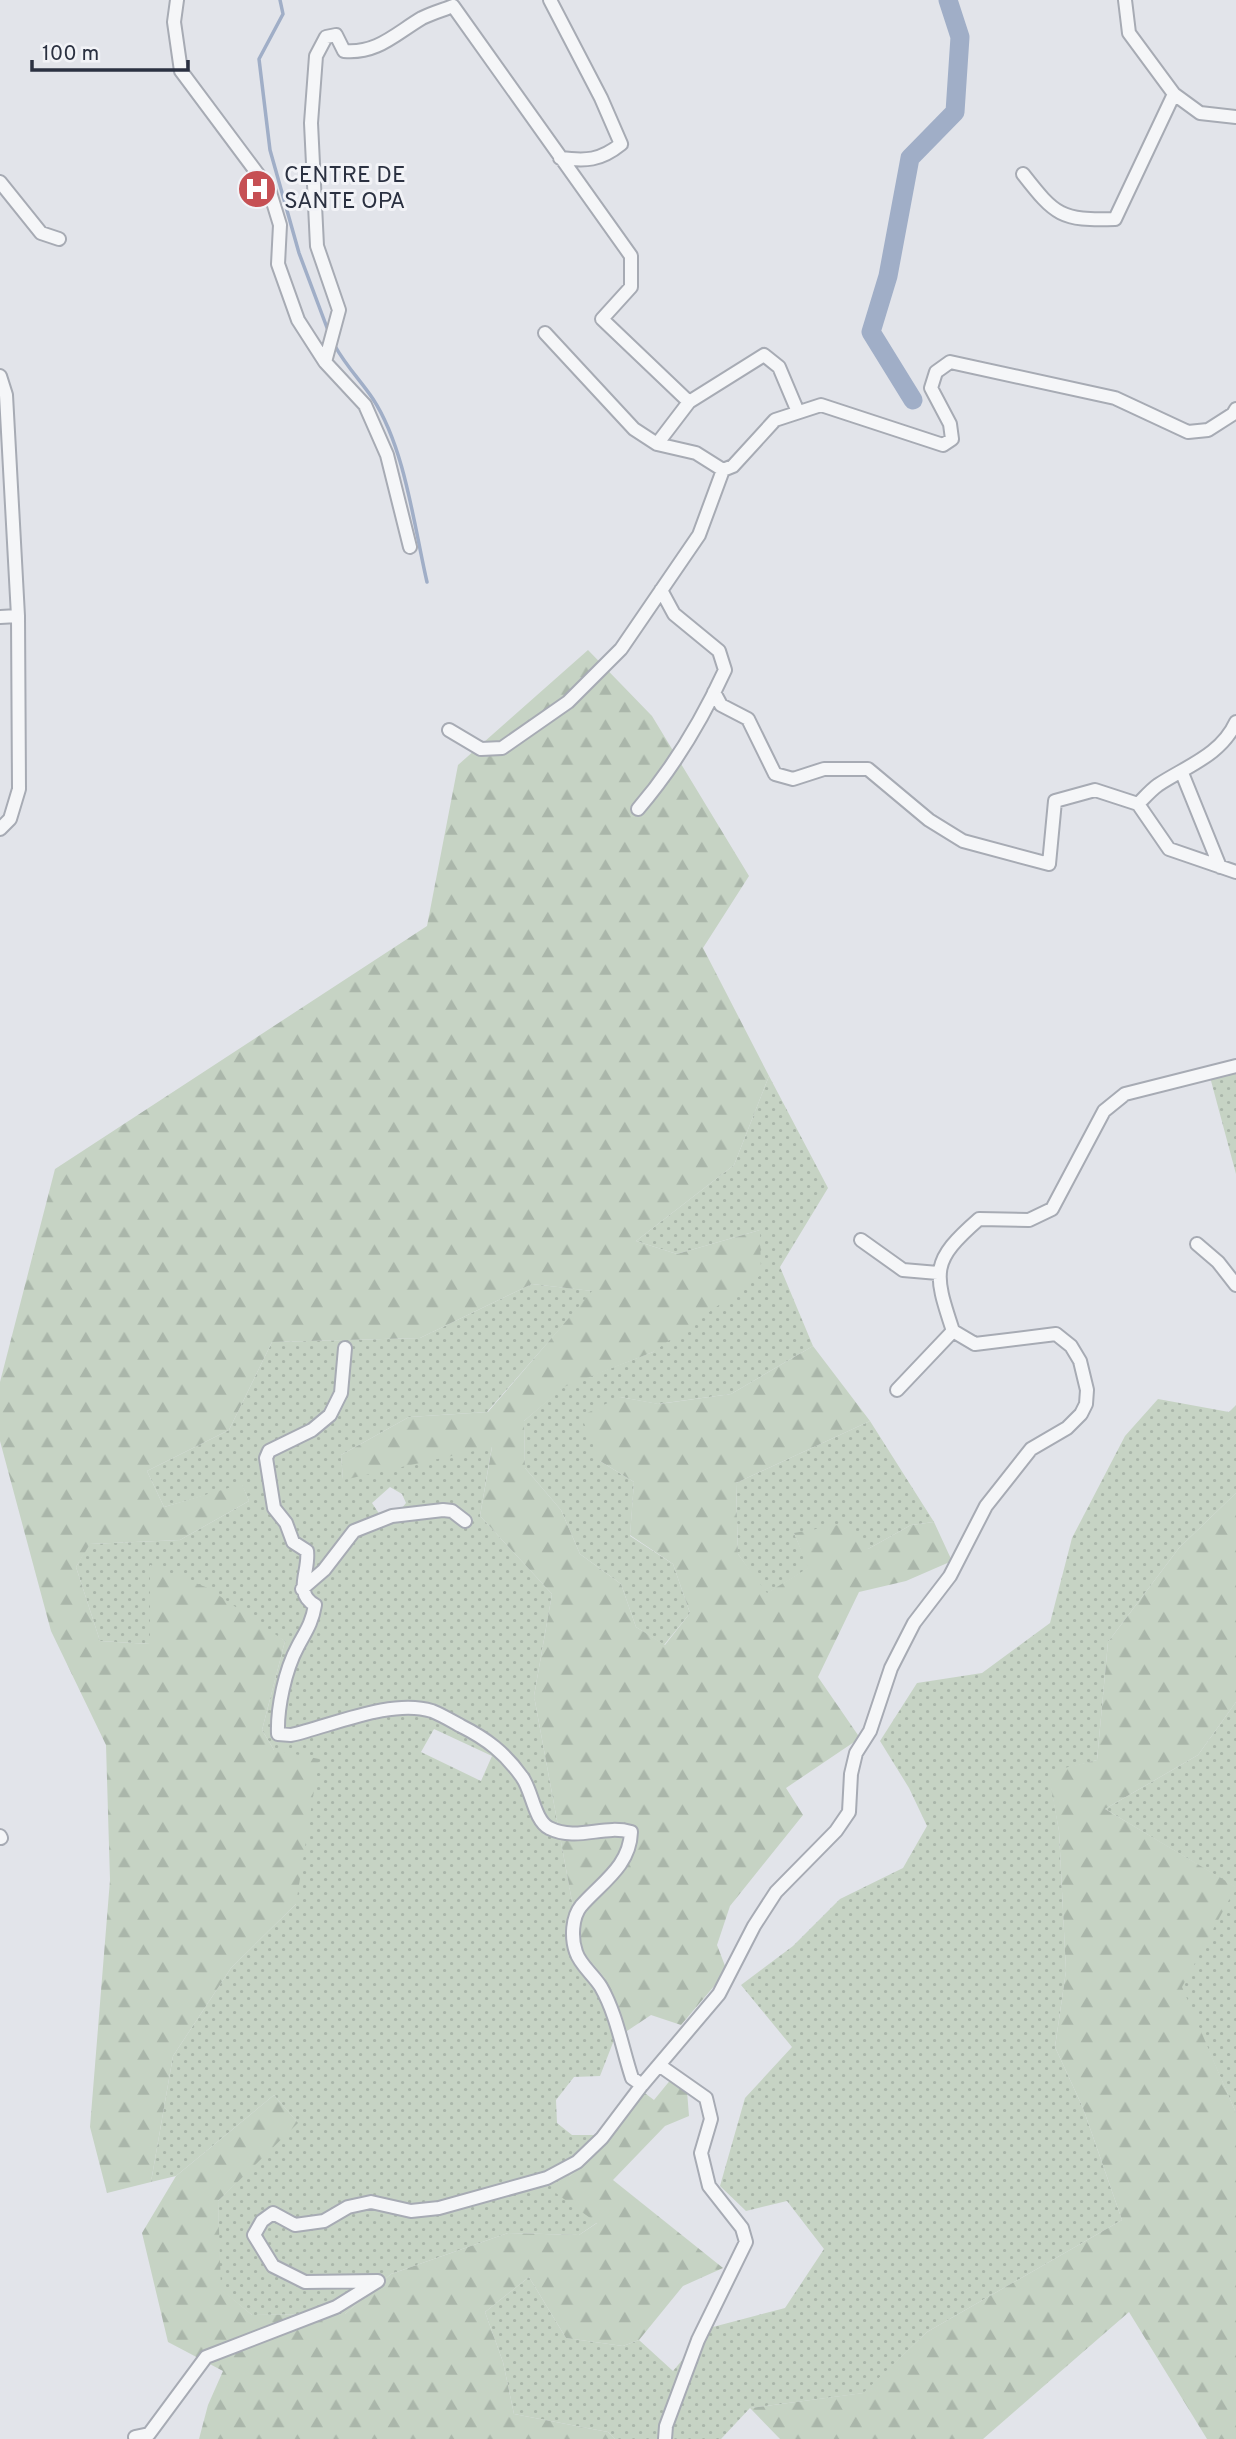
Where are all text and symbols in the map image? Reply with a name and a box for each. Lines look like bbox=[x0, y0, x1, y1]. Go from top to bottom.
scale bar bbox=[32, 28, 187, 72]
text: 100 m bbox=[42, 41, 99, 68]
place label: CENTRE DE SANTE OPA bbox=[284, 162, 406, 217]
hospital icon: CENTRE DE SANTE OPA bbox=[236, 168, 278, 210]

